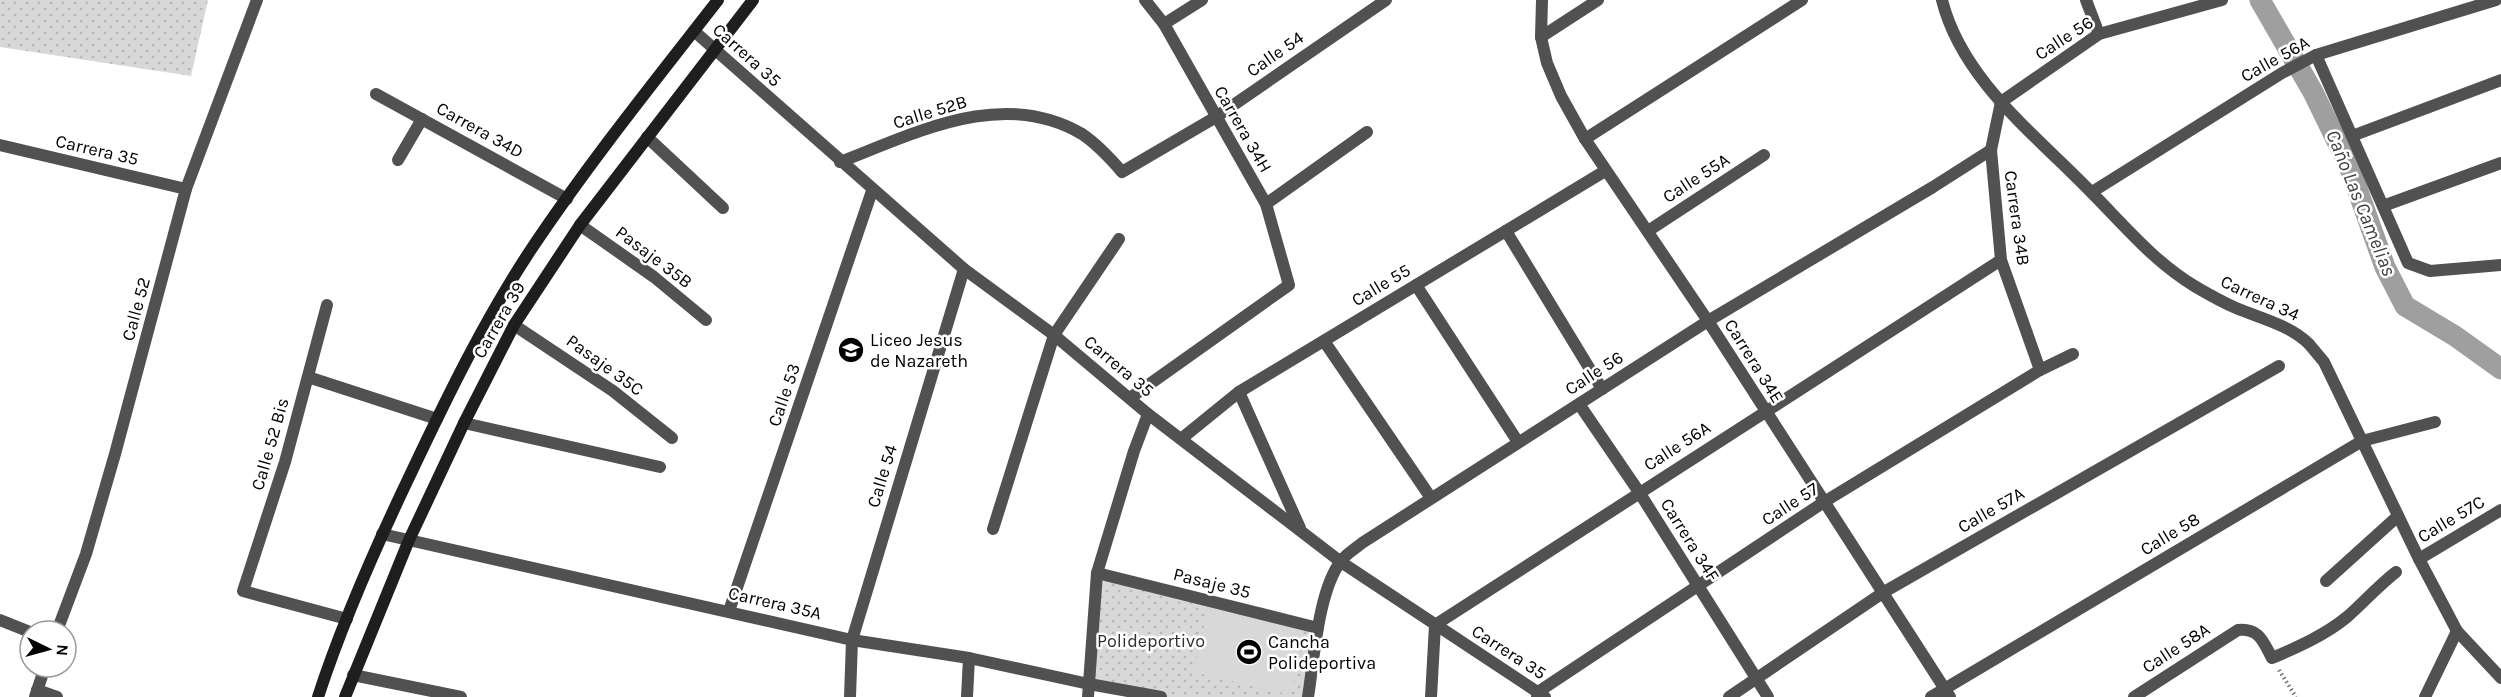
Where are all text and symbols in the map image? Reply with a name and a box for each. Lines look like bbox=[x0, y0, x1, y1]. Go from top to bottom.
street label: Calle 56 bbox=[2031, 11, 2097, 65]
street label: Carrera 35 bbox=[708, 18, 786, 92]
street label: Calle 54 bbox=[1242, 26, 1308, 82]
street label: Calle 56A bbox=[2237, 31, 2313, 87]
street label: Carrera 34H bbox=[1209, 82, 1277, 176]
street label: Calle 52B bbox=[890, 90, 970, 134]
street label: Carrera 34D bbox=[432, 97, 528, 163]
water label: Caño Las Camelias bbox=[2321, 127, 2401, 279]
street label: Carrera 35 bbox=[53, 130, 141, 170]
street label: Calle 55A bbox=[1658, 148, 1734, 208]
street label: Carrera 34B bbox=[1999, 169, 2035, 267]
street label: Pasaje 35B bbox=[611, 221, 697, 293]
street label: Calle 55 bbox=[1348, 259, 1414, 311]
street label: Carrera 34 bbox=[2217, 270, 2303, 326]
street label: Calle 52 bbox=[117, 275, 155, 343]
street label: Carrera 39 bbox=[468, 278, 530, 362]
street label: Carrera 34E bbox=[1720, 315, 1788, 407]
place label: Liceo Jesus de Nazareth bbox=[870, 329, 968, 372]
street label: Pasaje 35C bbox=[562, 330, 648, 400]
street label: Carrera 35 bbox=[1079, 330, 1159, 402]
school or university icon: Liceo Jesus de Nazareth bbox=[836, 335, 866, 365]
street label: Calle 56 bbox=[1561, 346, 1627, 400]
street label: Calle 53 bbox=[763, 361, 805, 429]
street label: Calle 52 Bis bbox=[246, 395, 294, 493]
street label: Calle 56A bbox=[1639, 416, 1715, 476]
street label: Calle 54 bbox=[862, 442, 902, 510]
street label: Calle 57 bbox=[1758, 477, 1823, 530]
street label: Calle 57A bbox=[1954, 482, 2028, 538]
street label: Calle 57C bbox=[2414, 490, 2488, 548]
street label: Carrera 34F bbox=[1656, 494, 1724, 586]
street label: Calle 58 bbox=[2136, 508, 2204, 560]
street label: Pasaje 35 bbox=[1171, 563, 1253, 603]
street label: Carrera 35A bbox=[726, 582, 824, 624]
street label: Calle 58A bbox=[2138, 618, 2214, 678]
north arrow bbox=[18, 619, 78, 679]
street label: Carrera 35 bbox=[1467, 620, 1551, 684]
park label: Polideportivo bbox=[1097, 630, 1205, 652]
place label: Cancha Polideportiva bbox=[1268, 631, 1376, 674]
sports icon: Cancha Polideportiva bbox=[1234, 637, 1264, 667]
text: N bbox=[52, 644, 72, 657]

